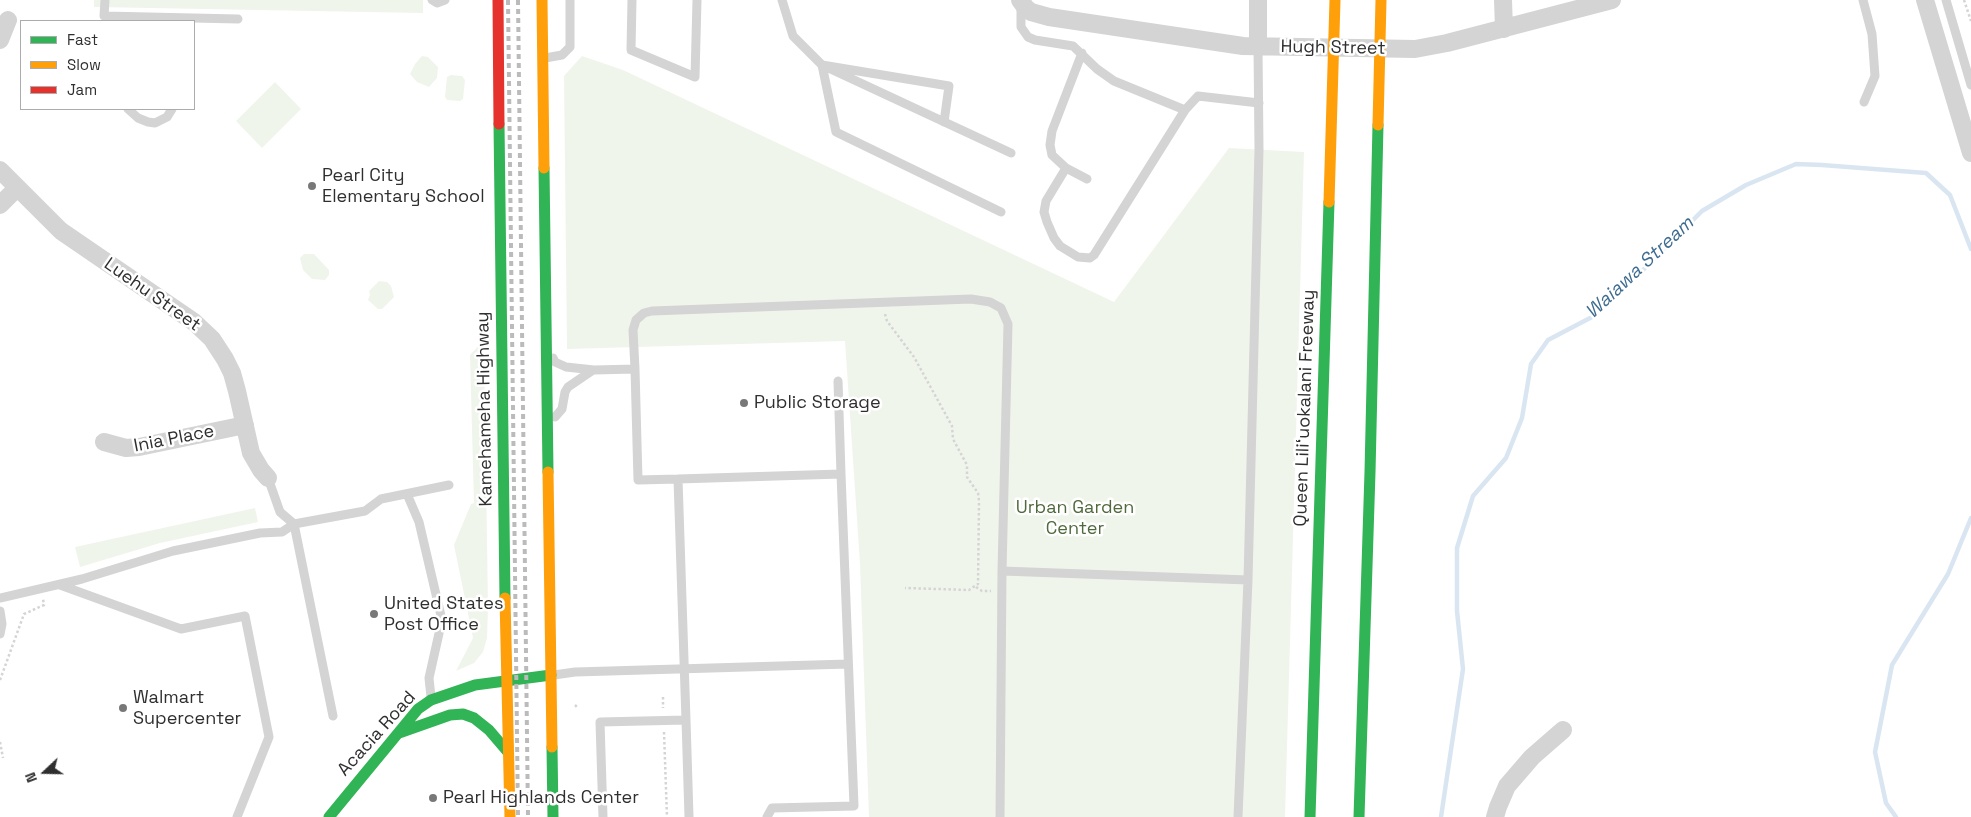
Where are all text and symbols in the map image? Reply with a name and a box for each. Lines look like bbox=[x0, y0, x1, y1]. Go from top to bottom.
legend bbox=[20, 20, 195, 110]
text: Fast bbox=[67, 30, 98, 49]
street label: Hugh Street bbox=[1280, 36, 1386, 60]
text: Slow bbox=[67, 55, 101, 74]
text: Jam bbox=[67, 80, 97, 99]
place label: Pearl City Elementary School bbox=[322, 165, 485, 208]
marker: Pearl City Elementary School bbox=[306, 180, 318, 192]
water label: Waiawa Stream bbox=[1581, 212, 1699, 324]
street label: Luehu Street bbox=[100, 254, 204, 336]
street label: Queen Liliʻuokalani Freeway bbox=[1290, 289, 1320, 527]
street label: Kamehameha Highway bbox=[472, 311, 498, 507]
place label: Public Storage bbox=[754, 392, 881, 414]
marker: Public Storage bbox=[738, 397, 750, 409]
street label: Inia Place bbox=[132, 421, 216, 457]
park label: Urban Garden Center bbox=[1016, 497, 1134, 540]
place label: United States Post Office bbox=[384, 593, 503, 636]
marker: United States Post Office bbox=[368, 608, 380, 620]
place label: Walmart Supercenter bbox=[133, 687, 241, 730]
street label: Acacia Road bbox=[333, 687, 421, 781]
marker: Walmart Supercenter bbox=[117, 702, 129, 714]
north arrow bbox=[20, 747, 70, 797]
text: N bbox=[21, 770, 41, 785]
place label: Pearl Highlands Center bbox=[443, 787, 639, 809]
marker: Pearl Highlands Center bbox=[427, 792, 439, 804]

